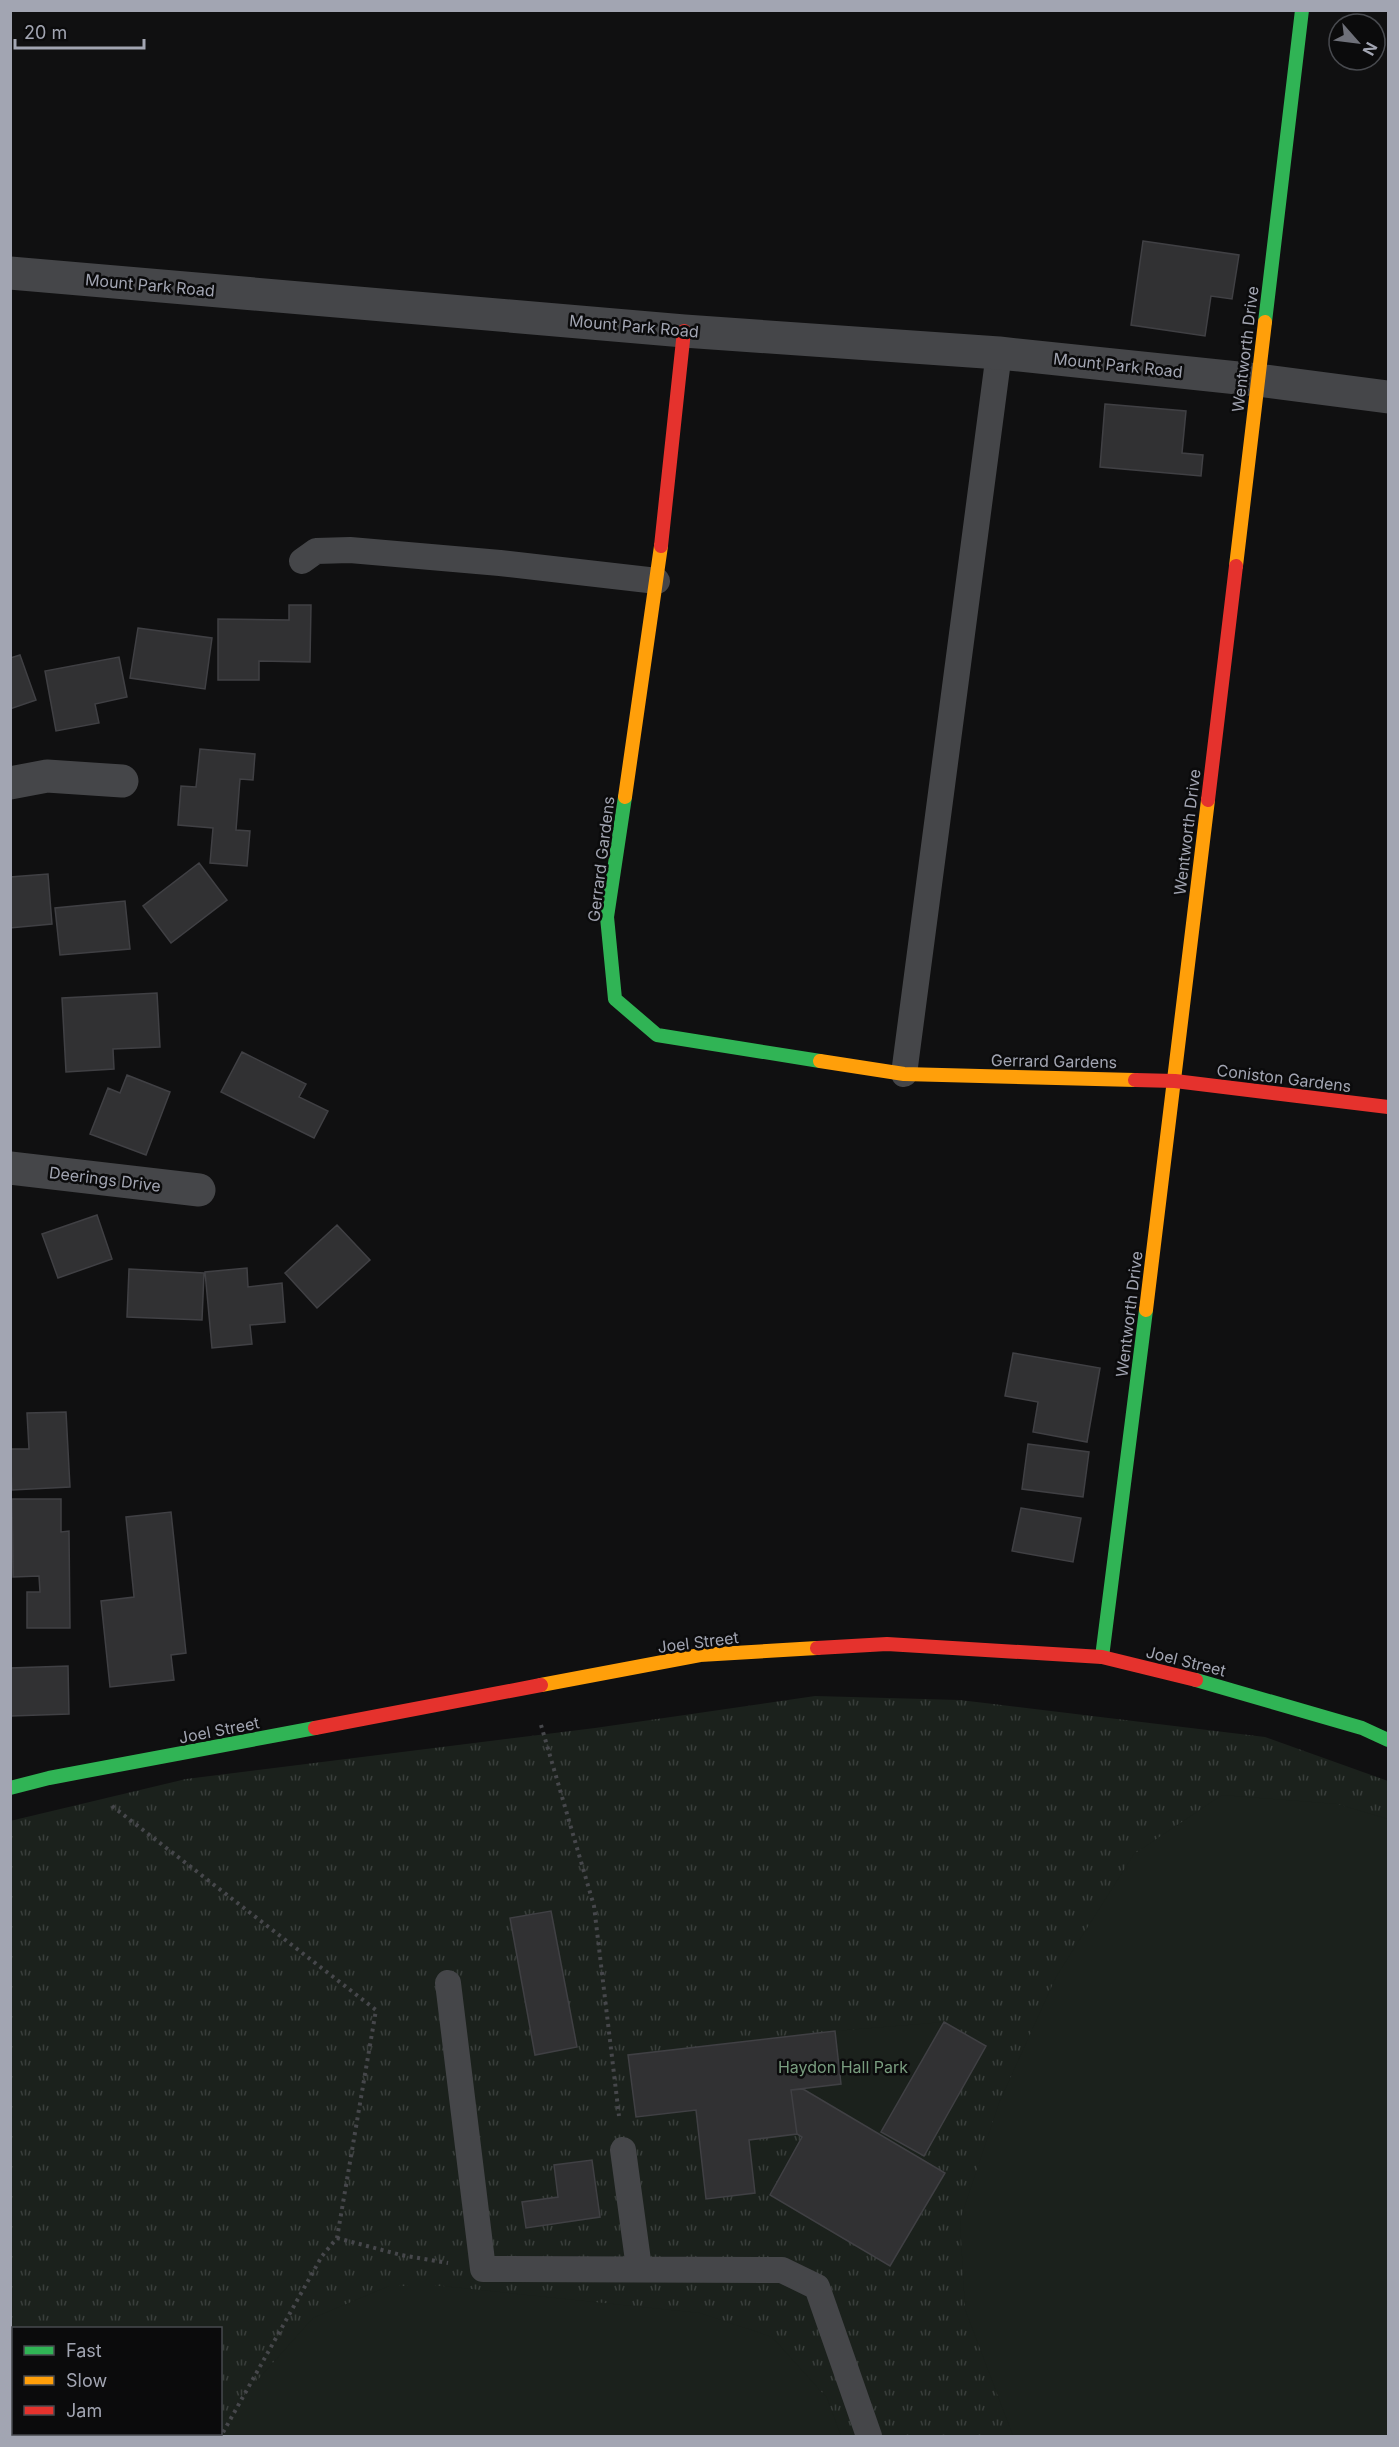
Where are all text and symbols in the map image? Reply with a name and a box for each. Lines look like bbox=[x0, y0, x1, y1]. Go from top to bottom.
scale bar bbox=[15, 12, 144, 50]
north arrow bbox=[1327, 12, 1387, 72]
text: 20 m bbox=[24, 22, 67, 43]
text: N bbox=[1359, 39, 1382, 59]
street label: Mount Park Road bbox=[84, 269, 216, 301]
street label: Wentworth Drive bbox=[1227, 285, 1263, 413]
street label: Mount Park Road bbox=[568, 310, 700, 342]
street label: Mount Park Road bbox=[1052, 348, 1184, 382]
street label: Wentworth Drive bbox=[1169, 768, 1205, 896]
street label: Gerrard Gardens bbox=[583, 795, 619, 923]
street label: Gerrard Gardens bbox=[991, 1050, 1117, 1072]
street label: Coniston Gardens bbox=[1216, 1060, 1352, 1096]
street label: Deerings Drive bbox=[48, 1162, 162, 1196]
street label: Wentworth Drive bbox=[1111, 1250, 1147, 1378]
street label: Joel Street bbox=[656, 1627, 740, 1657]
street label: Joel Street bbox=[1144, 1641, 1228, 1681]
street label: Joel Street bbox=[177, 1712, 261, 1748]
park label: Haydon Hall Park bbox=[778, 2057, 908, 2077]
legend bbox=[12, 2327, 222, 2435]
text: Fast bbox=[66, 2340, 102, 2361]
text: Slow bbox=[66, 2370, 107, 2391]
text: Jam bbox=[66, 2400, 102, 2421]

